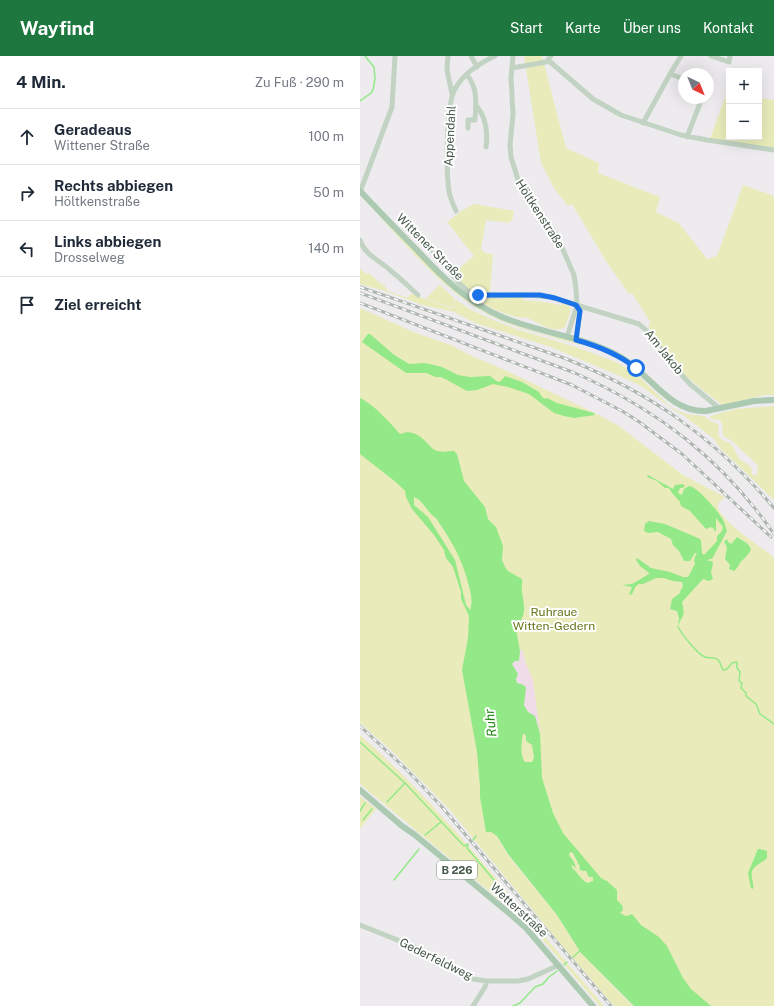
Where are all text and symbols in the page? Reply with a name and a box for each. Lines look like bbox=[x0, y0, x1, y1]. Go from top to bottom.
text: Wayfind bbox=[20, 17, 94, 39]
text: Start bbox=[510, 20, 543, 36]
text: Karte bbox=[565, 20, 601, 36]
text: Über uns bbox=[623, 20, 681, 36]
text: Kontakt bbox=[703, 20, 754, 36]
north arrow bbox=[678, 68, 714, 104]
map controls bbox=[726, 68, 762, 140]
button: + bbox=[726, 68, 762, 104]
text: 4 Min. bbox=[16, 72, 66, 92]
text: Zu Fuß · 290 m bbox=[255, 75, 344, 90]
button: − bbox=[726, 104, 762, 140]
street label: Appendahl bbox=[441, 105, 459, 167]
text: Geradeaus bbox=[54, 121, 132, 138]
icon: ahead bbox=[16, 126, 38, 148]
text: 100 m bbox=[308, 129, 344, 144]
text: Wittener Straße bbox=[54, 138, 150, 153]
text: Rechts abbiegen bbox=[54, 177, 173, 194]
street label: Höltkenstraße bbox=[512, 177, 568, 251]
icon: right bbox=[16, 182, 38, 204]
text: 50 m bbox=[313, 185, 344, 200]
text: Höltkenstraße bbox=[54, 194, 140, 209]
street label: Wittener Straße bbox=[394, 211, 466, 283]
text: Links abbiegen bbox=[54, 233, 161, 250]
icon: left bbox=[16, 238, 38, 260]
text: 140 m bbox=[308, 241, 344, 256]
text: Drosselweg bbox=[54, 250, 125, 265]
route end bbox=[469, 286, 487, 304]
icon: arrive bbox=[16, 294, 38, 316]
text: Ziel erreicht bbox=[54, 296, 141, 313]
street label: Am Jakob bbox=[642, 327, 686, 377]
route start bbox=[627, 359, 645, 377]
park label: Ruhraue Witten-Gedern bbox=[513, 605, 595, 633]
water label: Ruhr bbox=[482, 708, 499, 738]
road number: B 226 bbox=[437, 861, 477, 879]
street label: Wetterstraße bbox=[488, 880, 551, 940]
street label: Gederfeldweg bbox=[397, 935, 475, 983]

